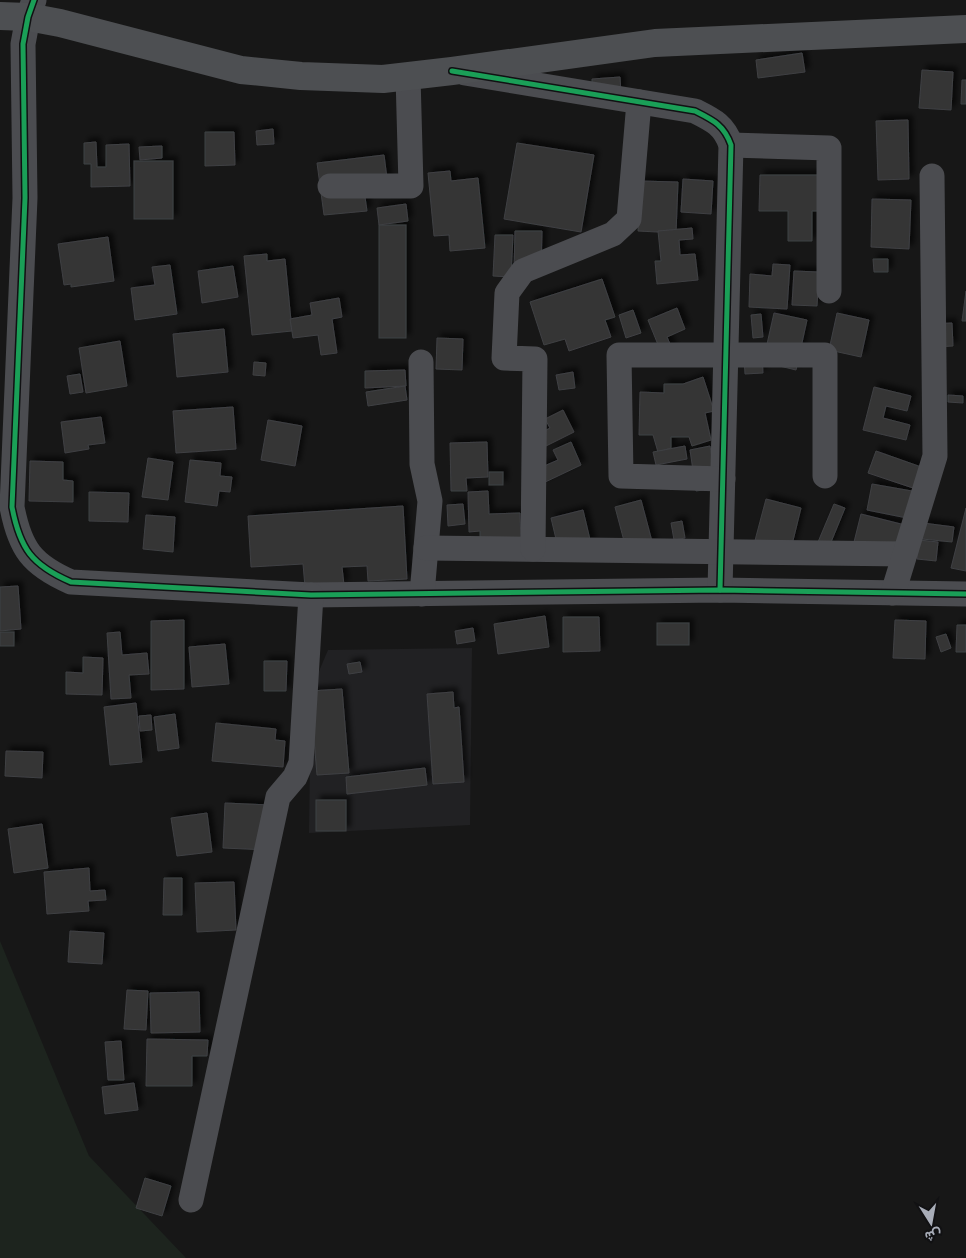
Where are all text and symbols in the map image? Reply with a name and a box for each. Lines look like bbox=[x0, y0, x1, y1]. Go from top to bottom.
north arrow bbox=[906, 1198, 956, 1248]
text: ش bbox=[923, 1225, 943, 1246]

